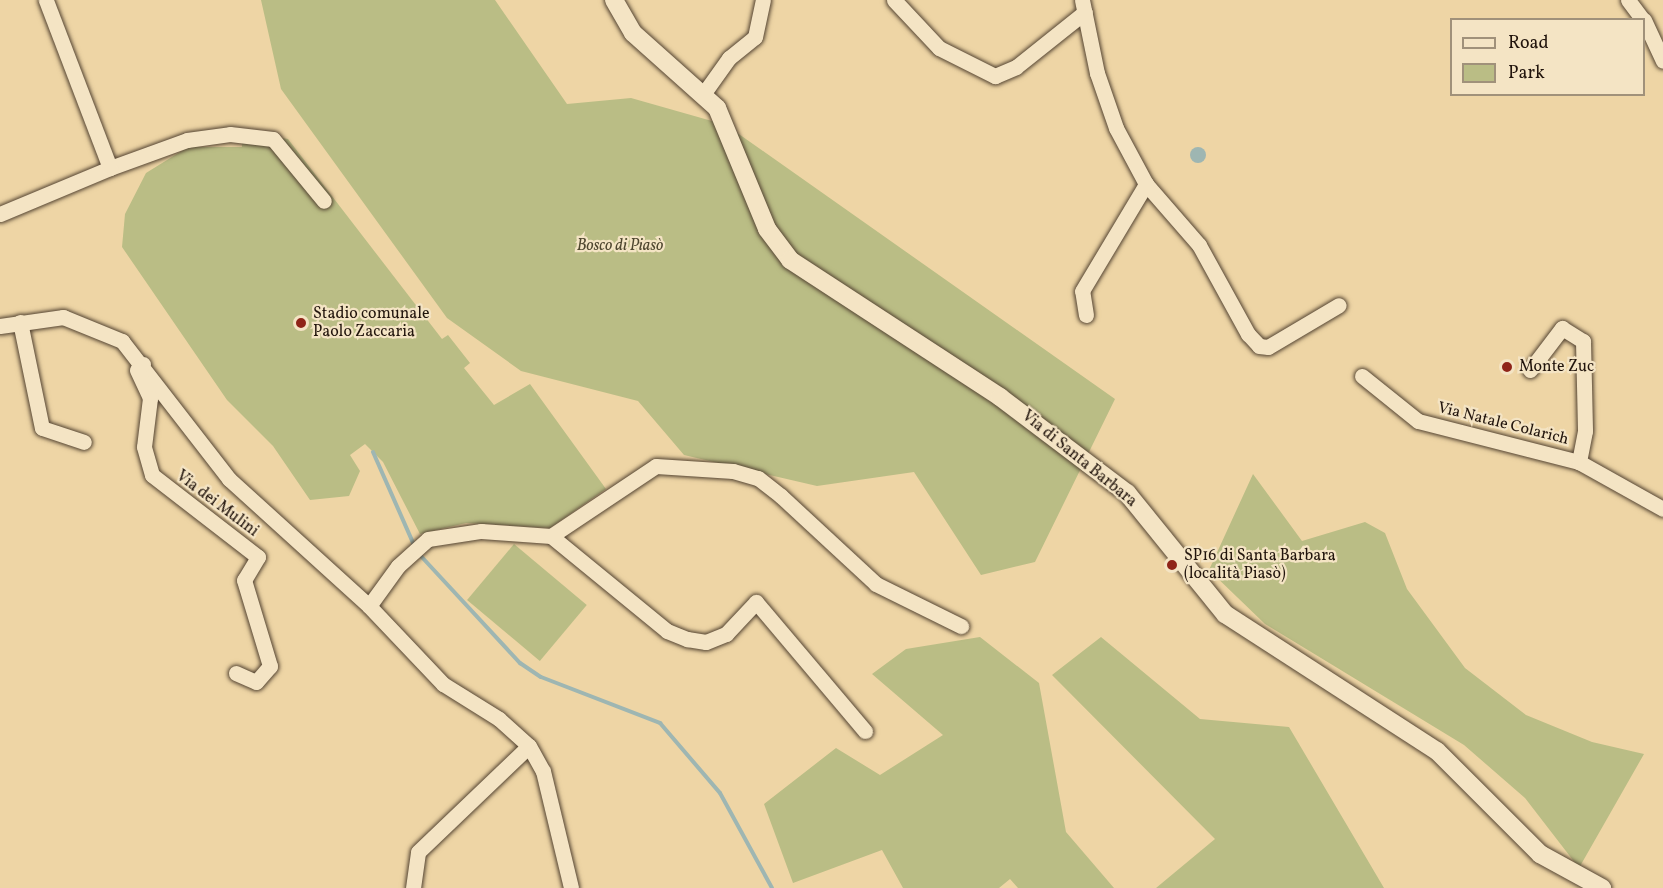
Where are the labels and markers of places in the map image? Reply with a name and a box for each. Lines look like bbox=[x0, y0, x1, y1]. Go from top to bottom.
place label: Stadio comunale Paolo Zaccaria bbox=[313, 304, 430, 342]
marker: Stadio comunale Paolo Zaccaria bbox=[294, 316, 308, 330]
place label: Monte Zuc bbox=[1519, 357, 1594, 377]
marker: Monte Zuc bbox=[1500, 360, 1514, 374]
place label: SP16 di Santa Barbara (località Piasò) bbox=[1184, 546, 1336, 584]
marker: SP16 di Santa Barbara (località Piasò) bbox=[1165, 558, 1179, 572]

